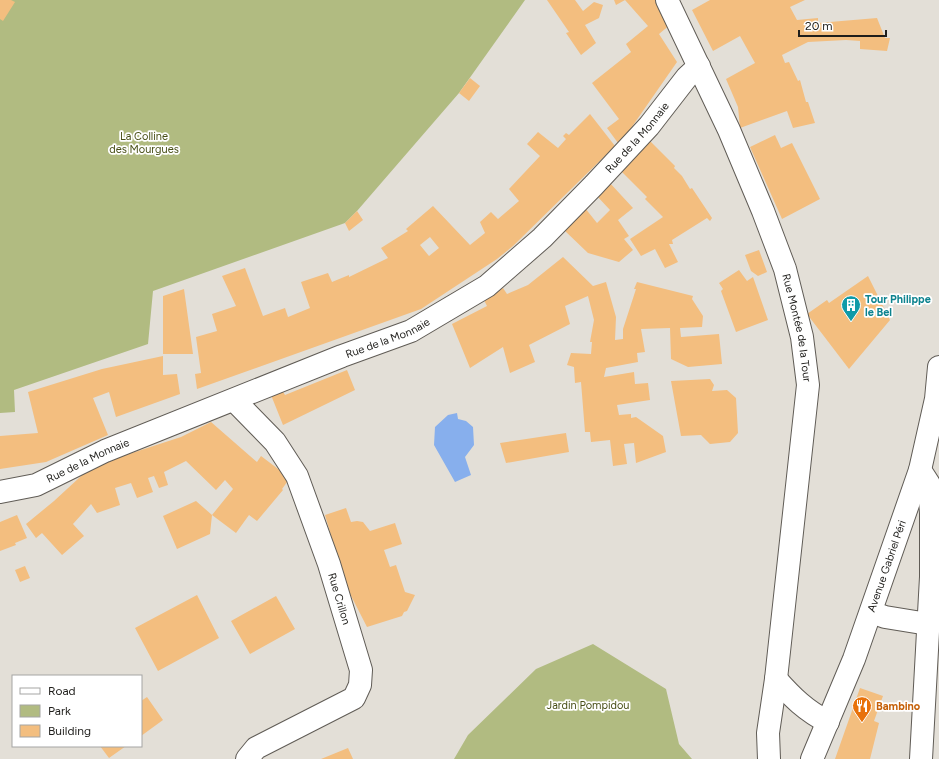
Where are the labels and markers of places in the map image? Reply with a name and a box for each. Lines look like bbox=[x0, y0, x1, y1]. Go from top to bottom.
place label: Tour Philippe le Bel bbox=[865, 293, 931, 319]
building icon: Tour Philippe le Bel bbox=[840, 294, 862, 322]
restaurant icon: Bambino bbox=[851, 695, 873, 723]
place label: Bambino bbox=[876, 700, 921, 713]

